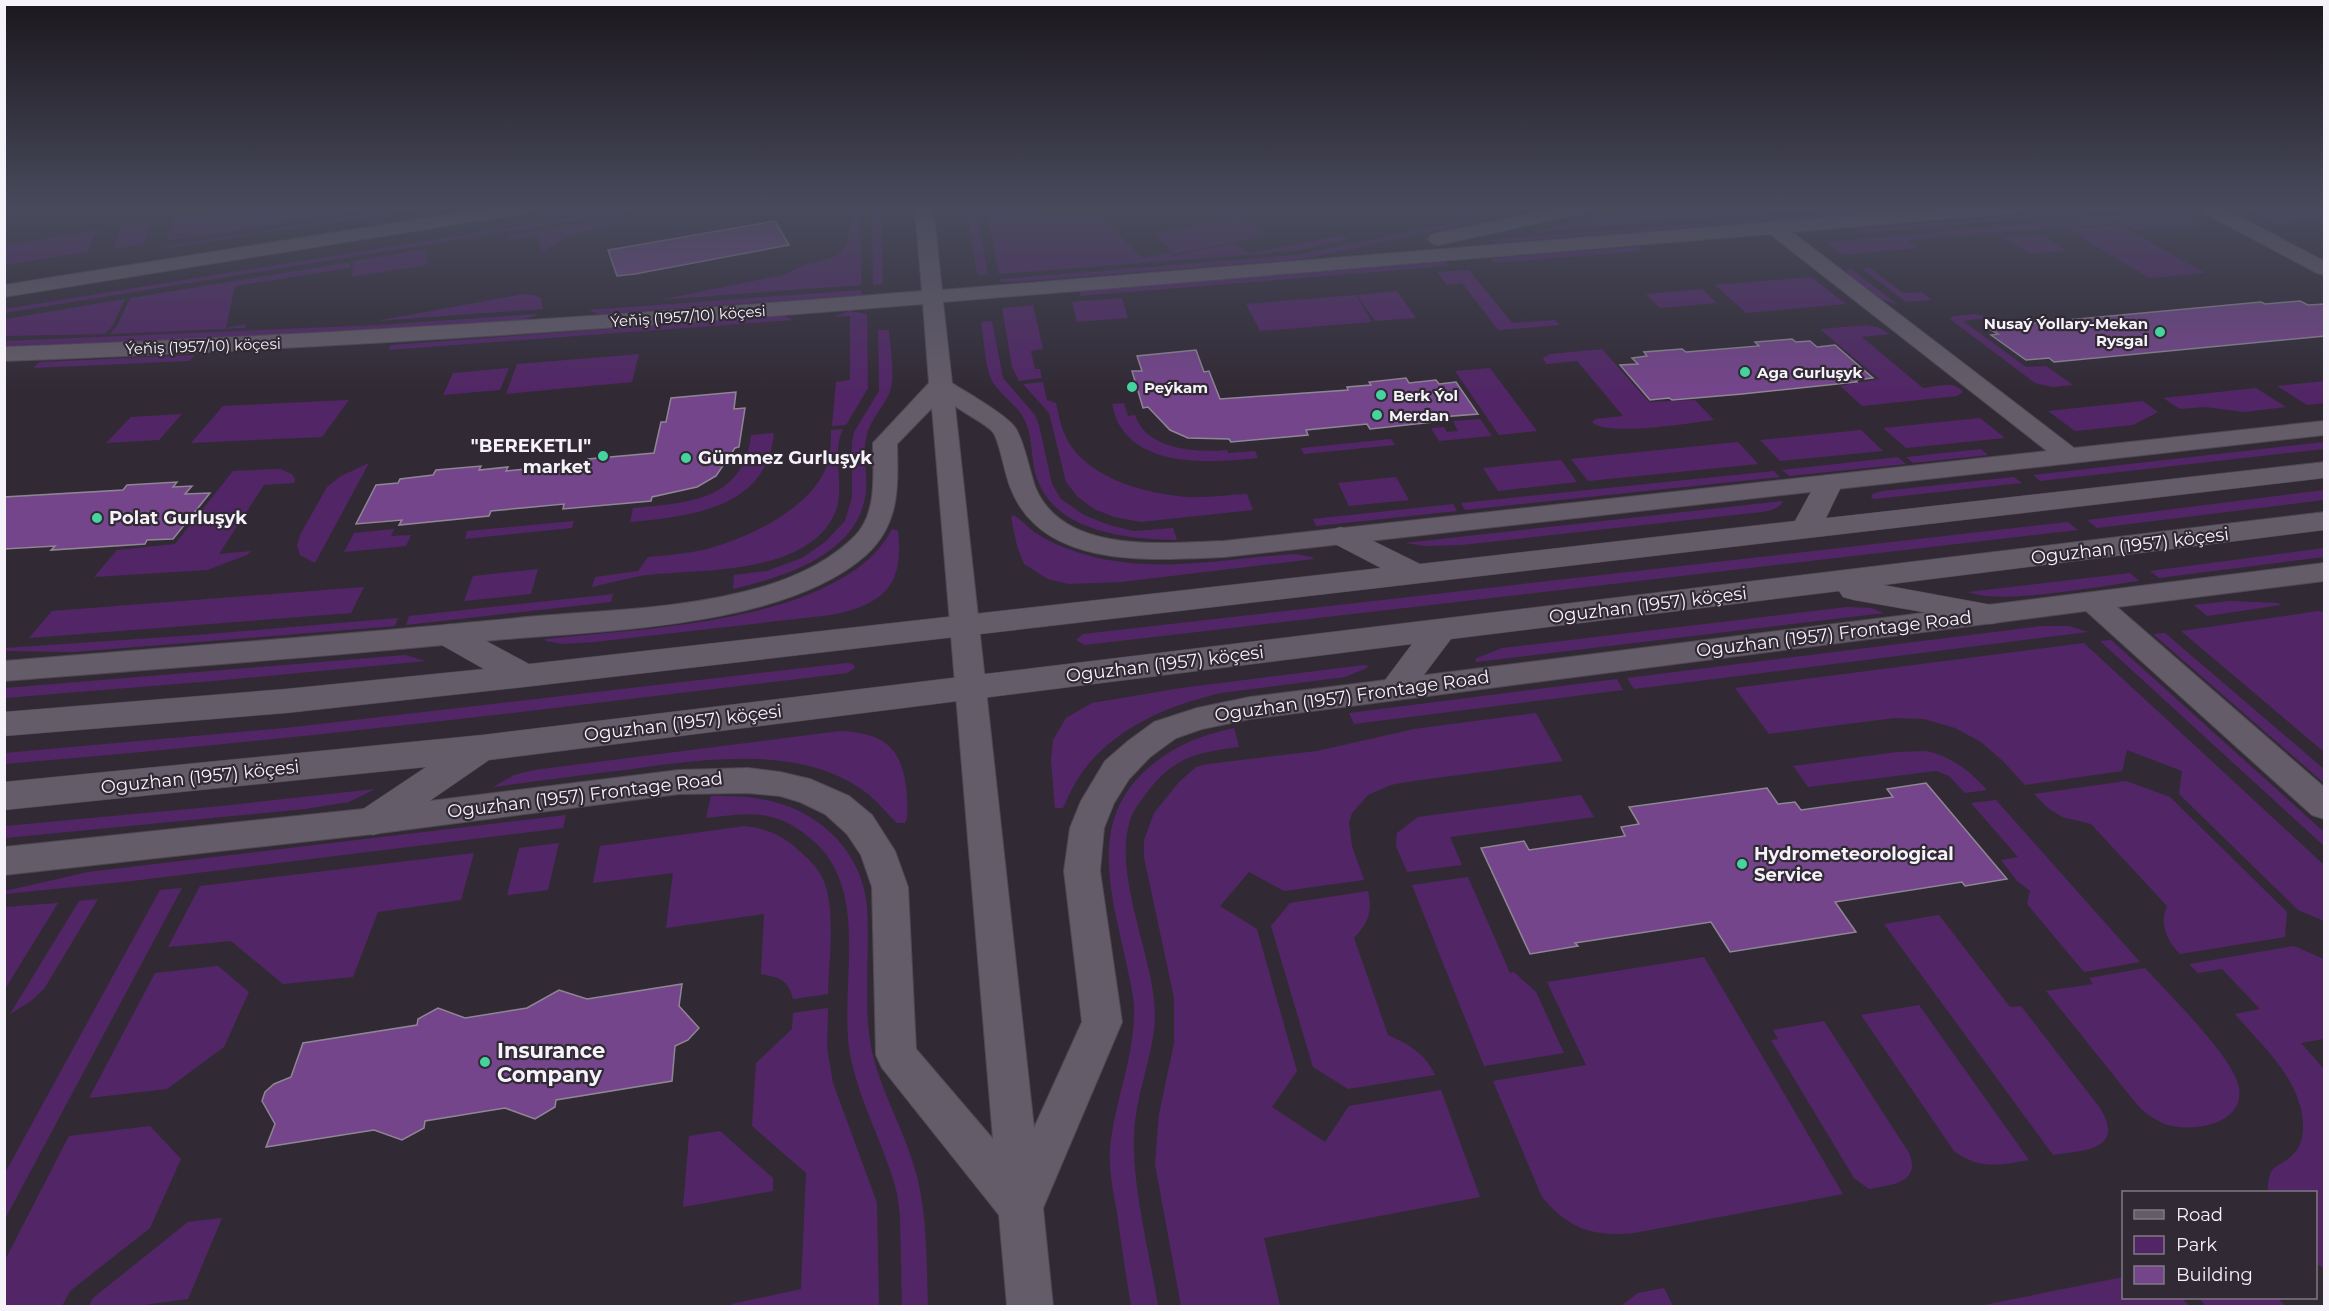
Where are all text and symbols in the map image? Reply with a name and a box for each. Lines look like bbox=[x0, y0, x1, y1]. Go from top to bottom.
street label: Ýeňiş (1957/10) köçesi bbox=[610, 301, 766, 331]
place label: Nusaý Ýollary-Mekan Rysgal bbox=[1984, 314, 2148, 350]
marker: Nusaý Ýollary-Mekan Rysgal bbox=[2153, 325, 2167, 339]
street label: Ýeňiş (1957/10) köçesi bbox=[125, 334, 281, 358]
place label: Aga Gurluşyk bbox=[1756, 363, 1862, 382]
marker: Aga Gurluşyk bbox=[1738, 365, 1752, 379]
place label: Peýkam bbox=[1144, 378, 1208, 397]
marker: Peýkam bbox=[1125, 380, 1139, 394]
place label: Berk Ýol bbox=[1393, 386, 1458, 405]
marker: Berk Ýol bbox=[1374, 388, 1388, 402]
place label: Merdan bbox=[1389, 406, 1449, 425]
marker: Merdan bbox=[1370, 408, 1384, 422]
place label: "BEREKETLI" market bbox=[471, 435, 591, 478]
place label: Gümmez Gurluşyk bbox=[698, 447, 872, 469]
marker: "BEREKETLI" market bbox=[596, 449, 610, 463]
marker: Gümmez Gurluşyk bbox=[679, 451, 693, 465]
place label: Polat Gurluşyk bbox=[109, 507, 247, 529]
marker: Polat Gurluşyk bbox=[90, 511, 104, 525]
street label: Oguzhan (1957) köçesi bbox=[2030, 523, 2230, 569]
street label: Oguzhan (1957) köçesi bbox=[1548, 582, 1748, 628]
street label: Oguzhan (1957) Frontage Road bbox=[1695, 606, 1973, 662]
street label: Oguzhan (1957) köçesi bbox=[1065, 641, 1265, 687]
street label: Oguzhan (1957) Frontage Road bbox=[1213, 666, 1491, 726]
street label: Oguzhan (1957) köçesi bbox=[583, 700, 783, 746]
street label: Oguzhan (1957) köçesi bbox=[100, 756, 300, 798]
street label: Oguzhan (1957) Frontage Road bbox=[446, 767, 724, 823]
place label: Hydrometeorological Service bbox=[1754, 843, 1954, 886]
marker: Hydrometeorological Service bbox=[1735, 857, 1749, 871]
place label: Insurance Company bbox=[497, 1038, 605, 1087]
marker: Insurance Company bbox=[478, 1055, 492, 1069]
legend bbox=[2122, 1191, 2317, 1299]
text: Road bbox=[2176, 1204, 2223, 1226]
text: Park bbox=[2176, 1234, 2217, 1256]
text: Building bbox=[2176, 1264, 2253, 1286]

